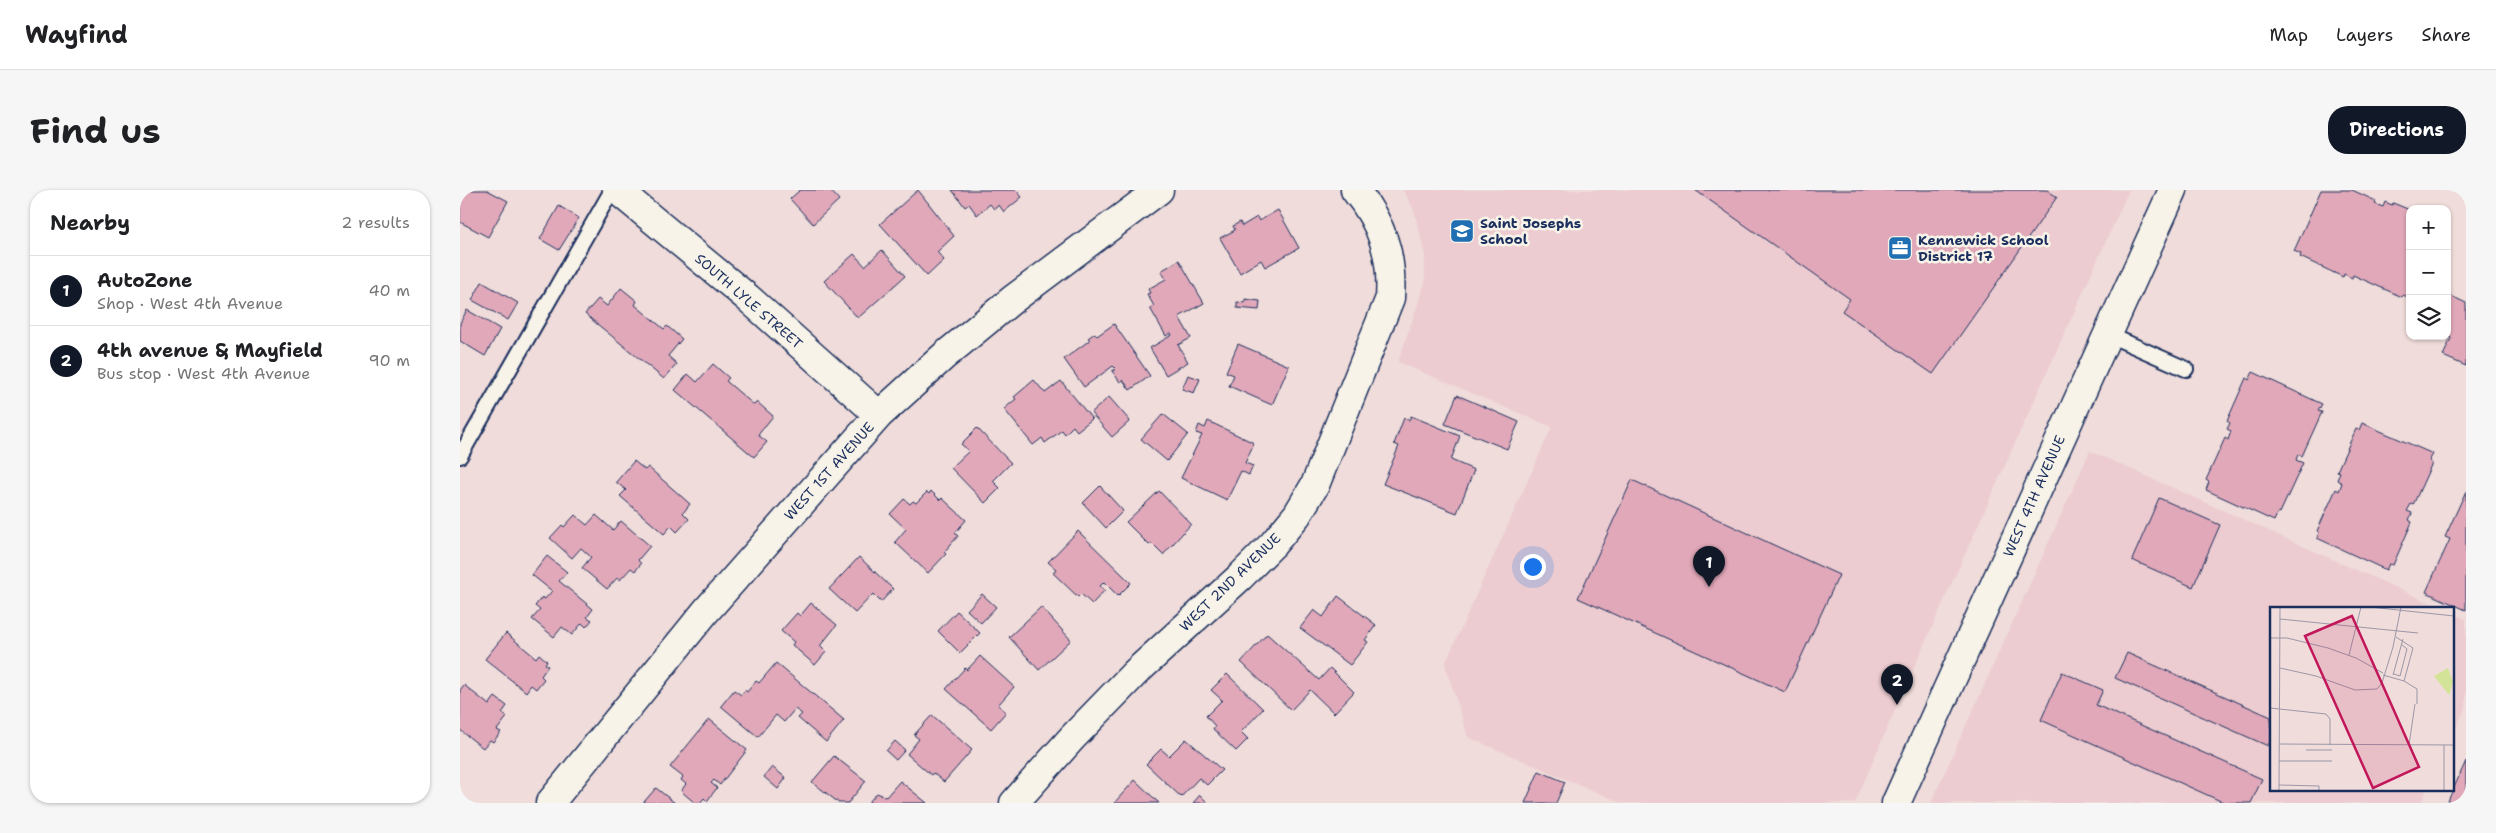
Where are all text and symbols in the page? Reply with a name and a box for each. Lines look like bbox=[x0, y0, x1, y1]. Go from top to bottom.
text: Wayfind bbox=[25, 19, 128, 51]
text: Map bbox=[2270, 23, 2308, 47]
text: Layers bbox=[2336, 23, 2393, 47]
text: Share bbox=[2421, 23, 2471, 47]
button: Directions bbox=[2328, 106, 2466, 154]
text: Find us bbox=[30, 107, 161, 154]
map controls bbox=[2406, 205, 2451, 340]
button: + bbox=[2406, 205, 2451, 250]
text: Nearby bbox=[50, 209, 130, 237]
text: 2 results bbox=[341, 212, 410, 233]
place label: Saint Josephs School bbox=[1480, 214, 1581, 248]
school or university icon: Saint Josephs School bbox=[1449, 218, 1475, 244]
place label: Kennewick School District 17 bbox=[1918, 231, 2049, 265]
office icon: Kennewick School District 17 bbox=[1887, 235, 1913, 261]
street label: SOUTH LYLE STREET bbox=[691, 249, 807, 353]
button: − bbox=[2406, 250, 2451, 295]
text: AutoZone bbox=[97, 268, 192, 293]
text: 1 bbox=[62, 280, 70, 301]
text: 40 m bbox=[368, 280, 410, 301]
text: Shop · West 4th Avenue bbox=[97, 293, 283, 314]
button: layers bbox=[2406, 295, 2451, 340]
text: 4th avenue & Mayfield bbox=[97, 338, 323, 363]
text: 2 bbox=[60, 350, 72, 371]
text: 90 m bbox=[369, 350, 410, 371]
text: Bus stop · West 4th Avenue bbox=[97, 363, 310, 384]
street label: WEST 1ST AVENUE bbox=[780, 418, 878, 524]
street label: WEST 4TH AVENUE bbox=[1999, 432, 2069, 560]
street label: WEST 2ND AVENUE bbox=[1176, 529, 1285, 635]
pin: 1 bbox=[1693, 546, 1725, 587]
your location bbox=[1520, 554, 1546, 580]
inset map bbox=[2270, 607, 2454, 790]
pin: 2 bbox=[1881, 664, 1913, 705]

